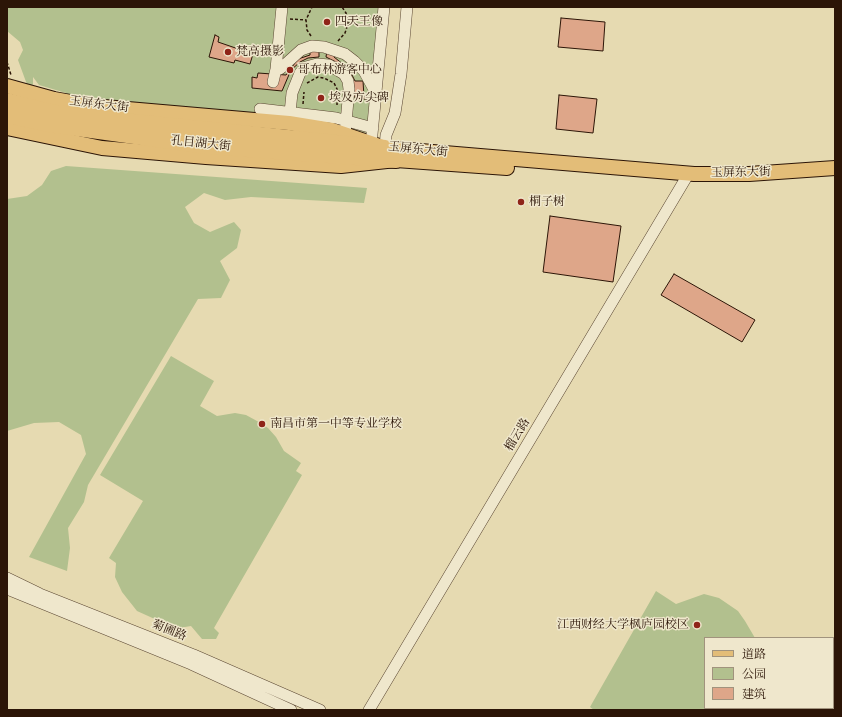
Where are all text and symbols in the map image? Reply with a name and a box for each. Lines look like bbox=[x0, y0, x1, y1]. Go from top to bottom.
place label: 四天王像 bbox=[335, 15, 383, 29]
marker: 四天王像 bbox=[322, 17, 332, 27]
place label: 梵高摄影 bbox=[236, 45, 284, 59]
marker: 梵高摄影 bbox=[223, 47, 233, 57]
place label: 哥布林游客中心 bbox=[298, 63, 382, 77]
marker: 哥布林游客中心 bbox=[285, 65, 295, 75]
place label: 埃及方尖碑 bbox=[329, 91, 389, 105]
marker: 埃及方尖碑 bbox=[316, 93, 326, 103]
street label: 玉屏东大街 bbox=[68, 94, 130, 116]
street label: 孔目湖大街 bbox=[170, 134, 232, 154]
street label: 玉屏东大街 bbox=[387, 140, 449, 160]
street label: 玉屏东大街 bbox=[711, 165, 771, 181]
place label: 桐子树 bbox=[529, 195, 565, 209]
marker: 桐子树 bbox=[516, 197, 526, 207]
street label: 榴云路 bbox=[503, 416, 533, 454]
place label: 南昌市第一中等专业学校 bbox=[270, 417, 402, 431]
marker: 南昌市第一中等专业学校 bbox=[257, 419, 267, 429]
street label: 菊圃路 bbox=[150, 618, 188, 644]
place label: 江西财经大学枫庐园校区 bbox=[557, 618, 689, 632]
marker: 江西财经大学枫庐园校区 bbox=[692, 620, 702, 630]
legend bbox=[704, 637, 834, 709]
text: 道路 bbox=[742, 646, 766, 662]
text: 公园 bbox=[742, 666, 766, 682]
text: 建筑 bbox=[742, 686, 766, 702]

